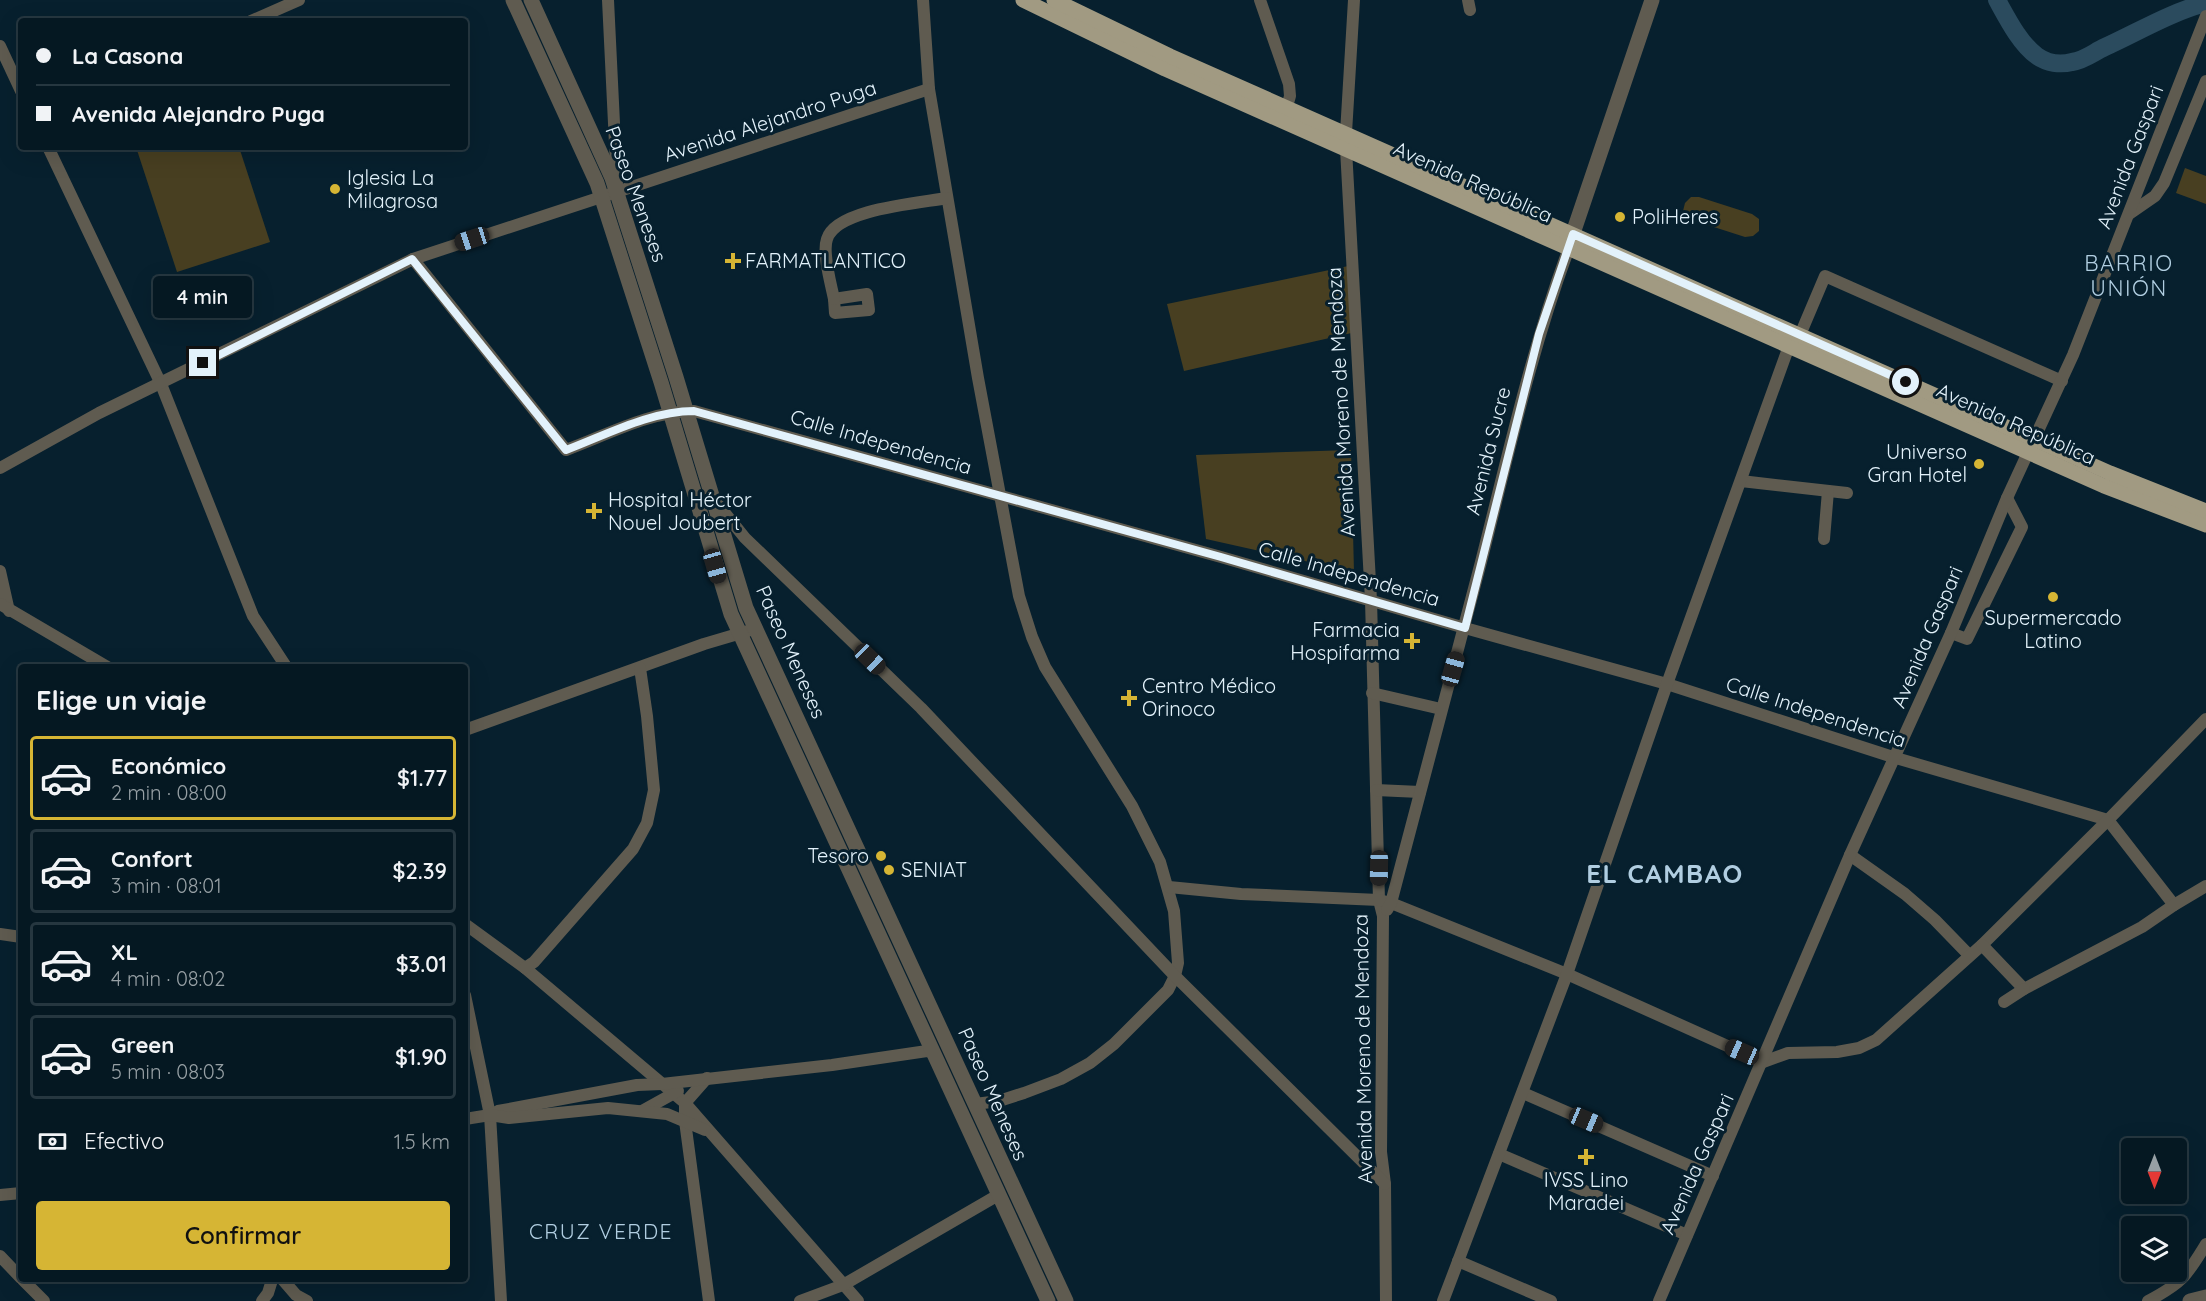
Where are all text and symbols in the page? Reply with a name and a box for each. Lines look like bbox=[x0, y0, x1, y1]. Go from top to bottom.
text: La Casona bbox=[72, 42, 183, 70]
street label: Avenida Alejandro Puga bbox=[660, 74, 879, 167]
street label: Avenida Gaspari bbox=[2091, 82, 2168, 232]
text: Avenida Alejandro Puga bbox=[72, 100, 325, 128]
street label: Paseo Meneses bbox=[600, 122, 673, 265]
street label: Avenida República bbox=[1390, 135, 1557, 228]
place label: Iglesia La Milagrosa bbox=[347, 165, 438, 213]
marker: Iglesia La Milagrosa bbox=[328, 182, 342, 196]
place label: PoliHeres bbox=[1632, 204, 1718, 229]
marker: PoliHeres bbox=[1613, 210, 1627, 224]
car bbox=[452, 225, 492, 253]
place label: FARMATLANTICO bbox=[745, 248, 906, 273]
district label: BARRIO UNIÓN bbox=[2084, 249, 2174, 302]
marker: FARMATLANTICO bbox=[726, 254, 740, 268]
street label: Avenida Moreno de Mendoza bbox=[1321, 267, 1360, 537]
callout: 4 min bbox=[154, 276, 252, 318]
text: 4 min bbox=[177, 284, 228, 309]
route end bbox=[189, 349, 216, 376]
route start bbox=[1892, 368, 1919, 395]
street label: Avenida República bbox=[1933, 377, 2100, 470]
street label: Avenida Sucre bbox=[1460, 384, 1516, 518]
street label: Calle Independencia bbox=[788, 404, 975, 479]
place label: Universo Gran Hotel bbox=[1867, 439, 1967, 487]
marker: Universo Gran Hotel bbox=[1972, 457, 1986, 471]
place label: Hospital Héctor Nouel Joubert bbox=[608, 487, 752, 535]
marker: Hospital Héctor Nouel Joubert bbox=[585, 502, 603, 520]
street label: Calle Independencia bbox=[1256, 536, 1443, 611]
car bbox=[701, 546, 729, 586]
street label: Avenida Gaspari bbox=[1885, 562, 1968, 711]
street label: Paseo Meneses bbox=[751, 581, 832, 722]
marker: Supermercado Latino bbox=[2046, 590, 2060, 604]
place label: Supermercado Latino bbox=[1984, 605, 2122, 653]
place label: Farmacia Hospifarma bbox=[1290, 617, 1400, 665]
marker: Farmacia Hospifarma bbox=[1405, 634, 1419, 648]
car bbox=[851, 640, 889, 678]
car bbox=[1439, 649, 1467, 689]
street label: Calle Independencia bbox=[1723, 671, 1909, 752]
place label: Centro Médico Orinoco bbox=[1142, 673, 1276, 721]
text: Elige un viaje bbox=[36, 683, 207, 717]
marker: Centro Médico Orinoco bbox=[1120, 689, 1138, 707]
icon: car bbox=[39, 751, 93, 805]
text: Económico bbox=[111, 752, 226, 780]
text: $1.77 bbox=[397, 764, 447, 792]
text: 2 min · 08:00 bbox=[111, 780, 227, 805]
place label: Tesoro bbox=[807, 843, 869, 868]
icon: car bbox=[39, 844, 93, 898]
text: Confort bbox=[111, 845, 193, 873]
marker: Tesoro bbox=[874, 849, 888, 863]
car bbox=[1370, 850, 1388, 886]
text: $2.39 bbox=[393, 857, 447, 885]
place label: SENIAT bbox=[901, 857, 967, 882]
district label: EL CAMBAO bbox=[1586, 857, 1744, 890]
marker: SENIAT bbox=[882, 863, 896, 877]
text: 3 min · 08:01 bbox=[111, 873, 222, 898]
street label: Avenida Moreno de Mendoza bbox=[1348, 914, 1377, 1184]
icon: car bbox=[39, 937, 93, 991]
text: XL bbox=[111, 938, 138, 966]
text: $3.01 bbox=[396, 950, 447, 978]
text: 4 min · 08:02 bbox=[111, 966, 225, 991]
street label: Paseo Meneses bbox=[953, 1023, 1034, 1164]
icon: car bbox=[39, 1030, 93, 1084]
text: Green bbox=[111, 1031, 174, 1059]
car bbox=[1722, 1036, 1762, 1068]
text: $1.90 bbox=[395, 1043, 447, 1071]
text: 5 min · 08:03 bbox=[111, 1059, 225, 1084]
street label: Avenida Gaspari bbox=[1654, 1089, 1739, 1238]
car bbox=[1566, 1105, 1606, 1135]
icon: cash bbox=[36, 1125, 69, 1158]
text: Efectivo bbox=[84, 1127, 164, 1155]
text: 1.5 km bbox=[394, 1129, 450, 1154]
north arrow bbox=[2121, 1138, 2187, 1204]
map controls bbox=[2121, 1138, 2187, 1282]
marker: IVSS Lino Maradei bbox=[1577, 1148, 1595, 1166]
place label: IVSS Lino Maradei bbox=[1544, 1167, 1628, 1215]
button: Confirmar bbox=[36, 1201, 450, 1270]
button: layers bbox=[2121, 1216, 2187, 1282]
district label: CRUZ VERDE bbox=[529, 1218, 673, 1244]

